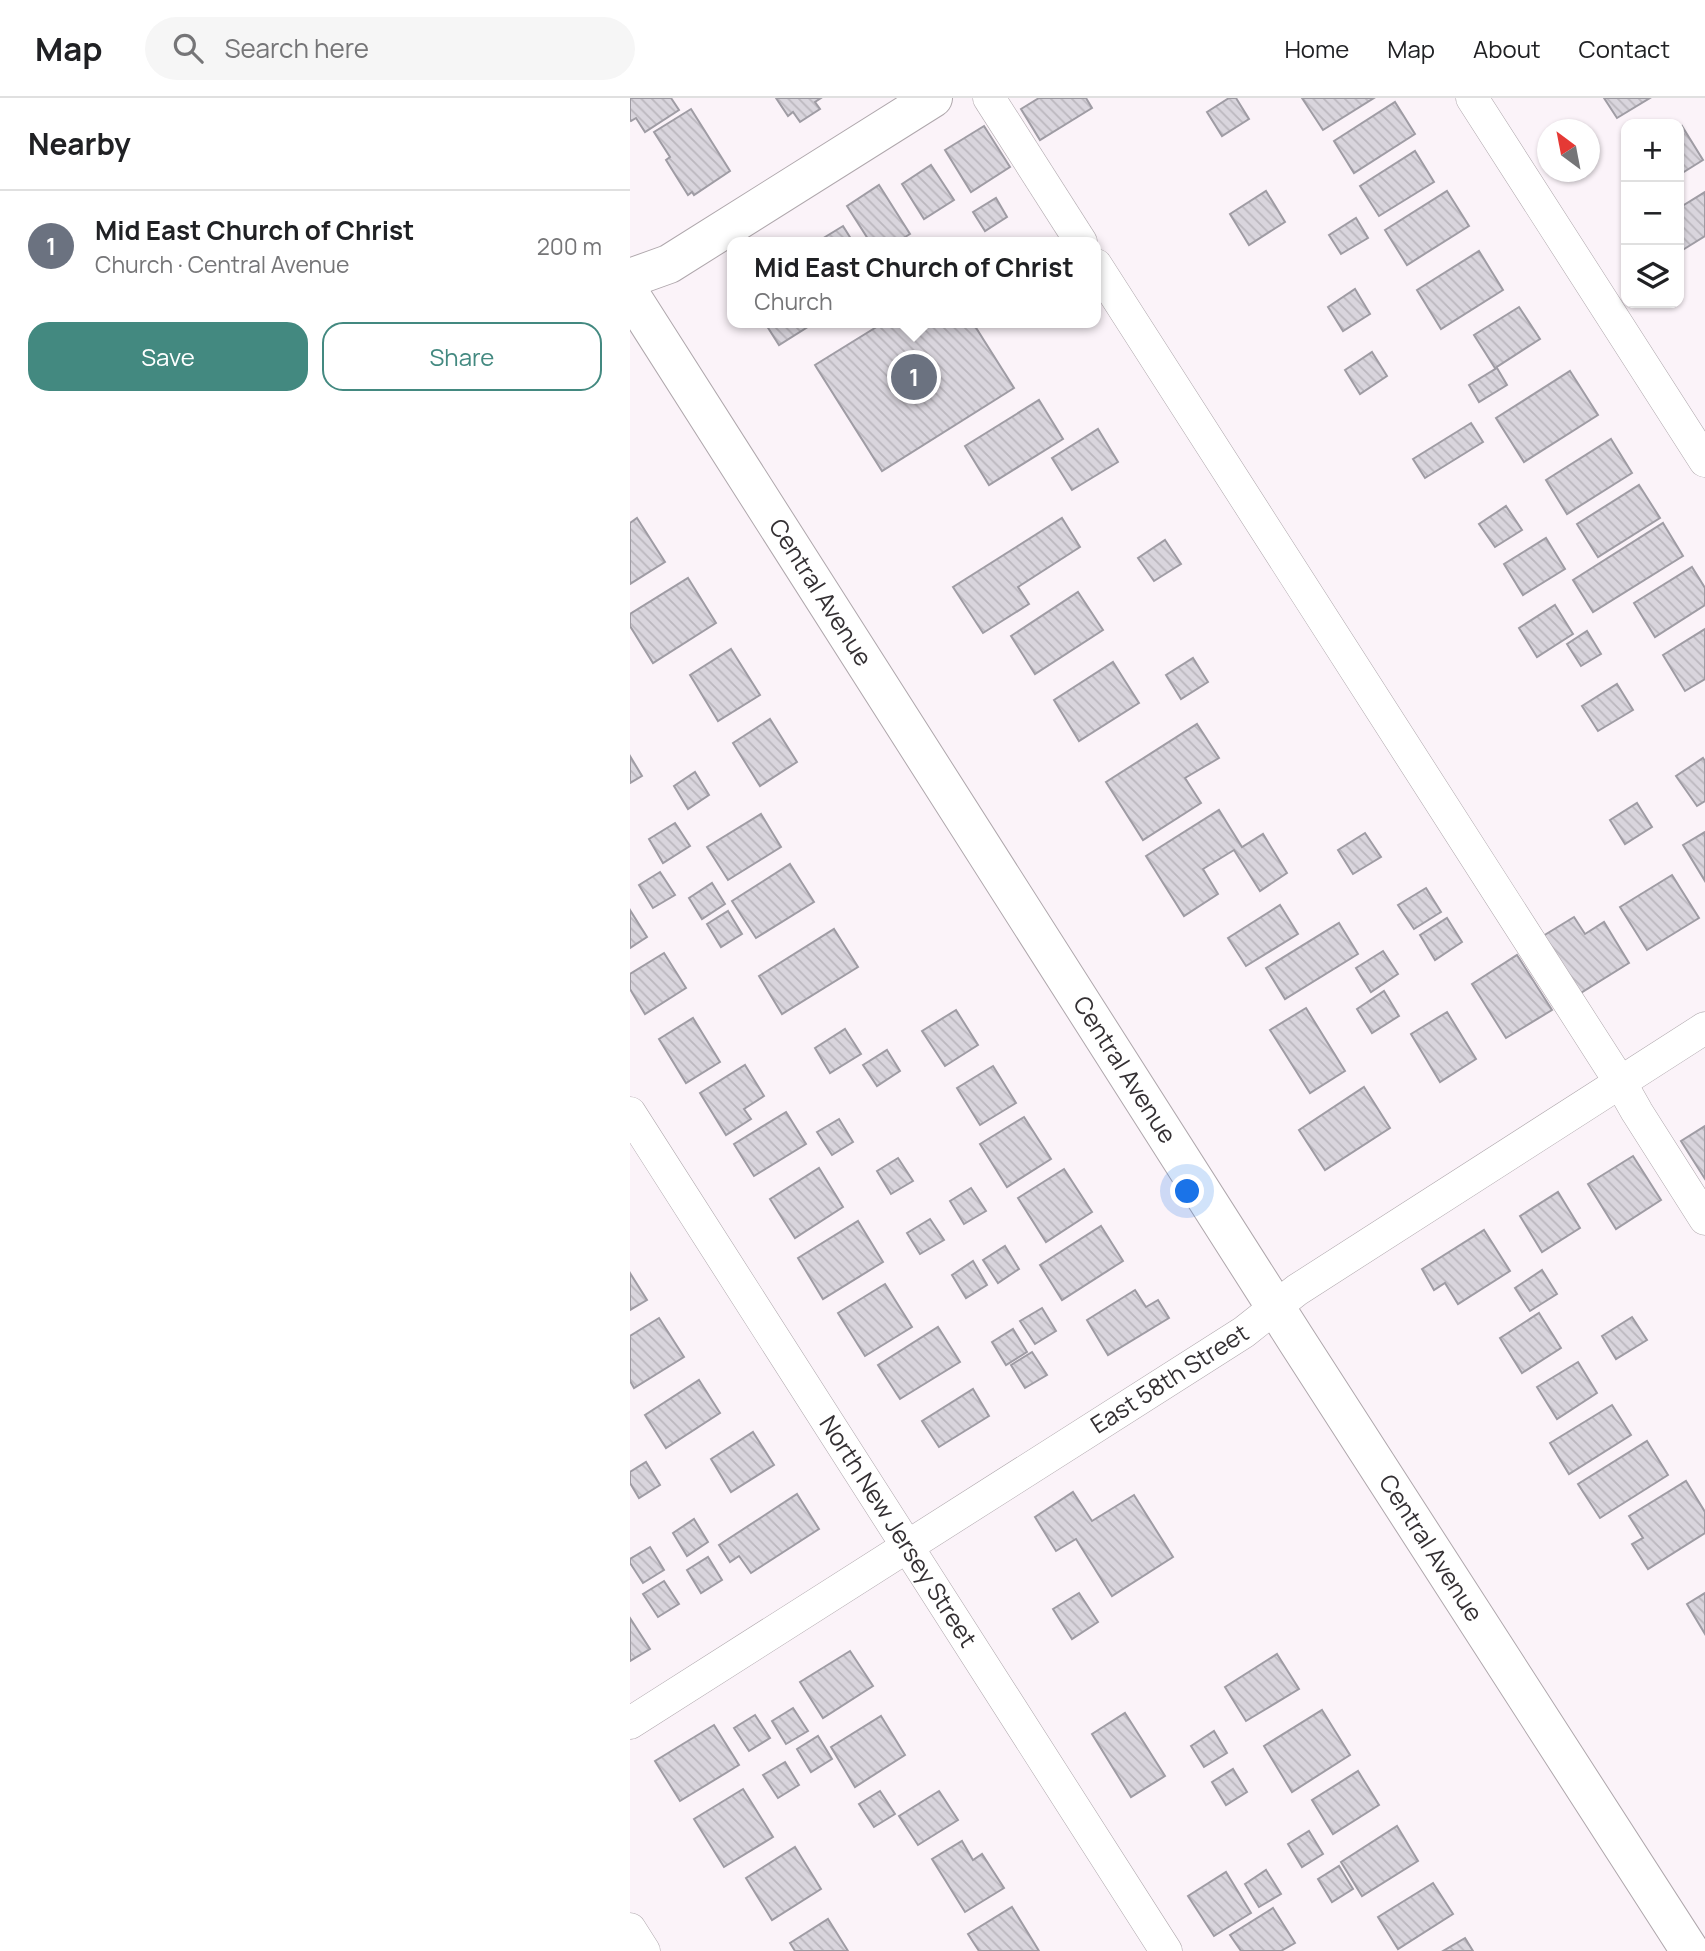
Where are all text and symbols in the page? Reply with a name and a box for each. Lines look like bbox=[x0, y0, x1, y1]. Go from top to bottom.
search box bbox=[145, 17, 635, 80]
text: Map bbox=[35, 26, 103, 71]
icon: search bbox=[169, 29, 207, 67]
text: Search here bbox=[225, 30, 369, 66]
text: Home bbox=[1284, 32, 1349, 65]
text: Map bbox=[1387, 32, 1435, 65]
text: About bbox=[1473, 32, 1541, 65]
text: Contact bbox=[1579, 32, 1670, 65]
north arrow bbox=[1537, 119, 1600, 182]
map controls bbox=[1621, 119, 1684, 308]
button: + bbox=[1621, 119, 1684, 182]
text: Nearby bbox=[28, 123, 131, 164]
button: − bbox=[1621, 182, 1684, 245]
text: Mid East Church of Christ bbox=[95, 212, 414, 248]
text: 1 bbox=[46, 230, 56, 262]
text: 200 m bbox=[537, 230, 602, 262]
popup bbox=[727, 237, 1101, 328]
button: layers bbox=[1621, 245, 1684, 308]
text: Church · Central Avenue bbox=[95, 248, 349, 280]
text: Mid East Church of Christ bbox=[754, 249, 1074, 285]
text: Church bbox=[754, 285, 833, 317]
button: Save bbox=[28, 322, 308, 391]
button: Share bbox=[322, 322, 602, 391]
pin: 1 bbox=[891, 351, 937, 403]
street label: Central Avenue bbox=[762, 512, 881, 672]
street label: Central Avenue bbox=[1066, 989, 1185, 1149]
your location bbox=[1170, 1174, 1204, 1208]
street label: East 58th Street bbox=[1084, 1315, 1254, 1441]
street label: North New Jersey Street bbox=[813, 1409, 985, 1653]
street label: Central Avenue bbox=[1372, 1468, 1491, 1627]

